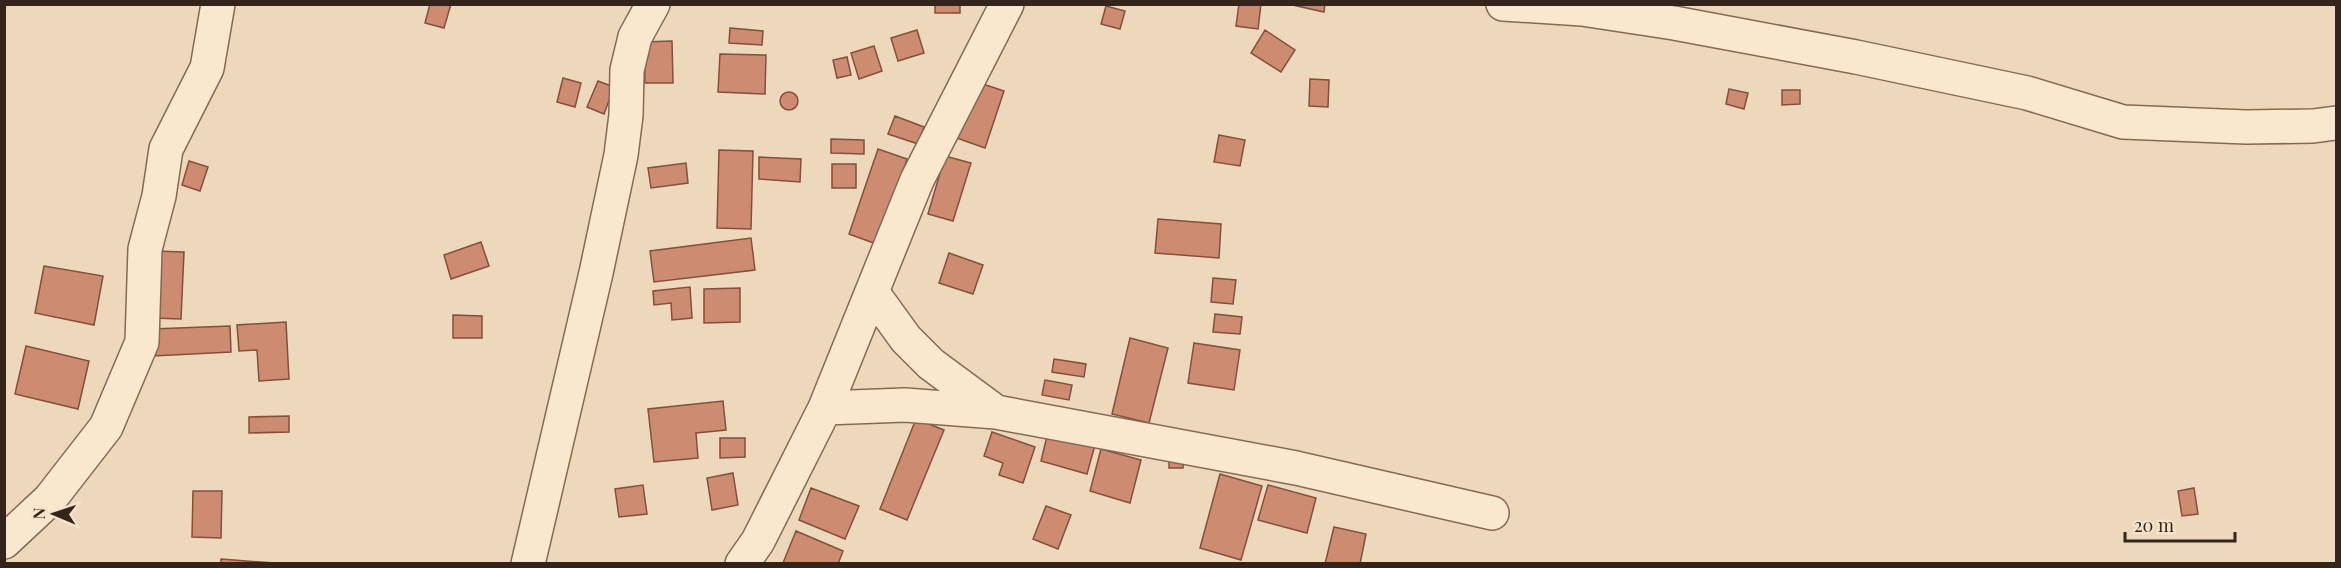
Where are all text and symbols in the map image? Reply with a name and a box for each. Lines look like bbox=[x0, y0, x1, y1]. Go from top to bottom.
north arrow bbox=[24, 484, 84, 544]
scale bar bbox=[2125, 505, 2234, 543]
text: N bbox=[28, 507, 49, 520]
text: 20 m bbox=[2134, 513, 2174, 537]

